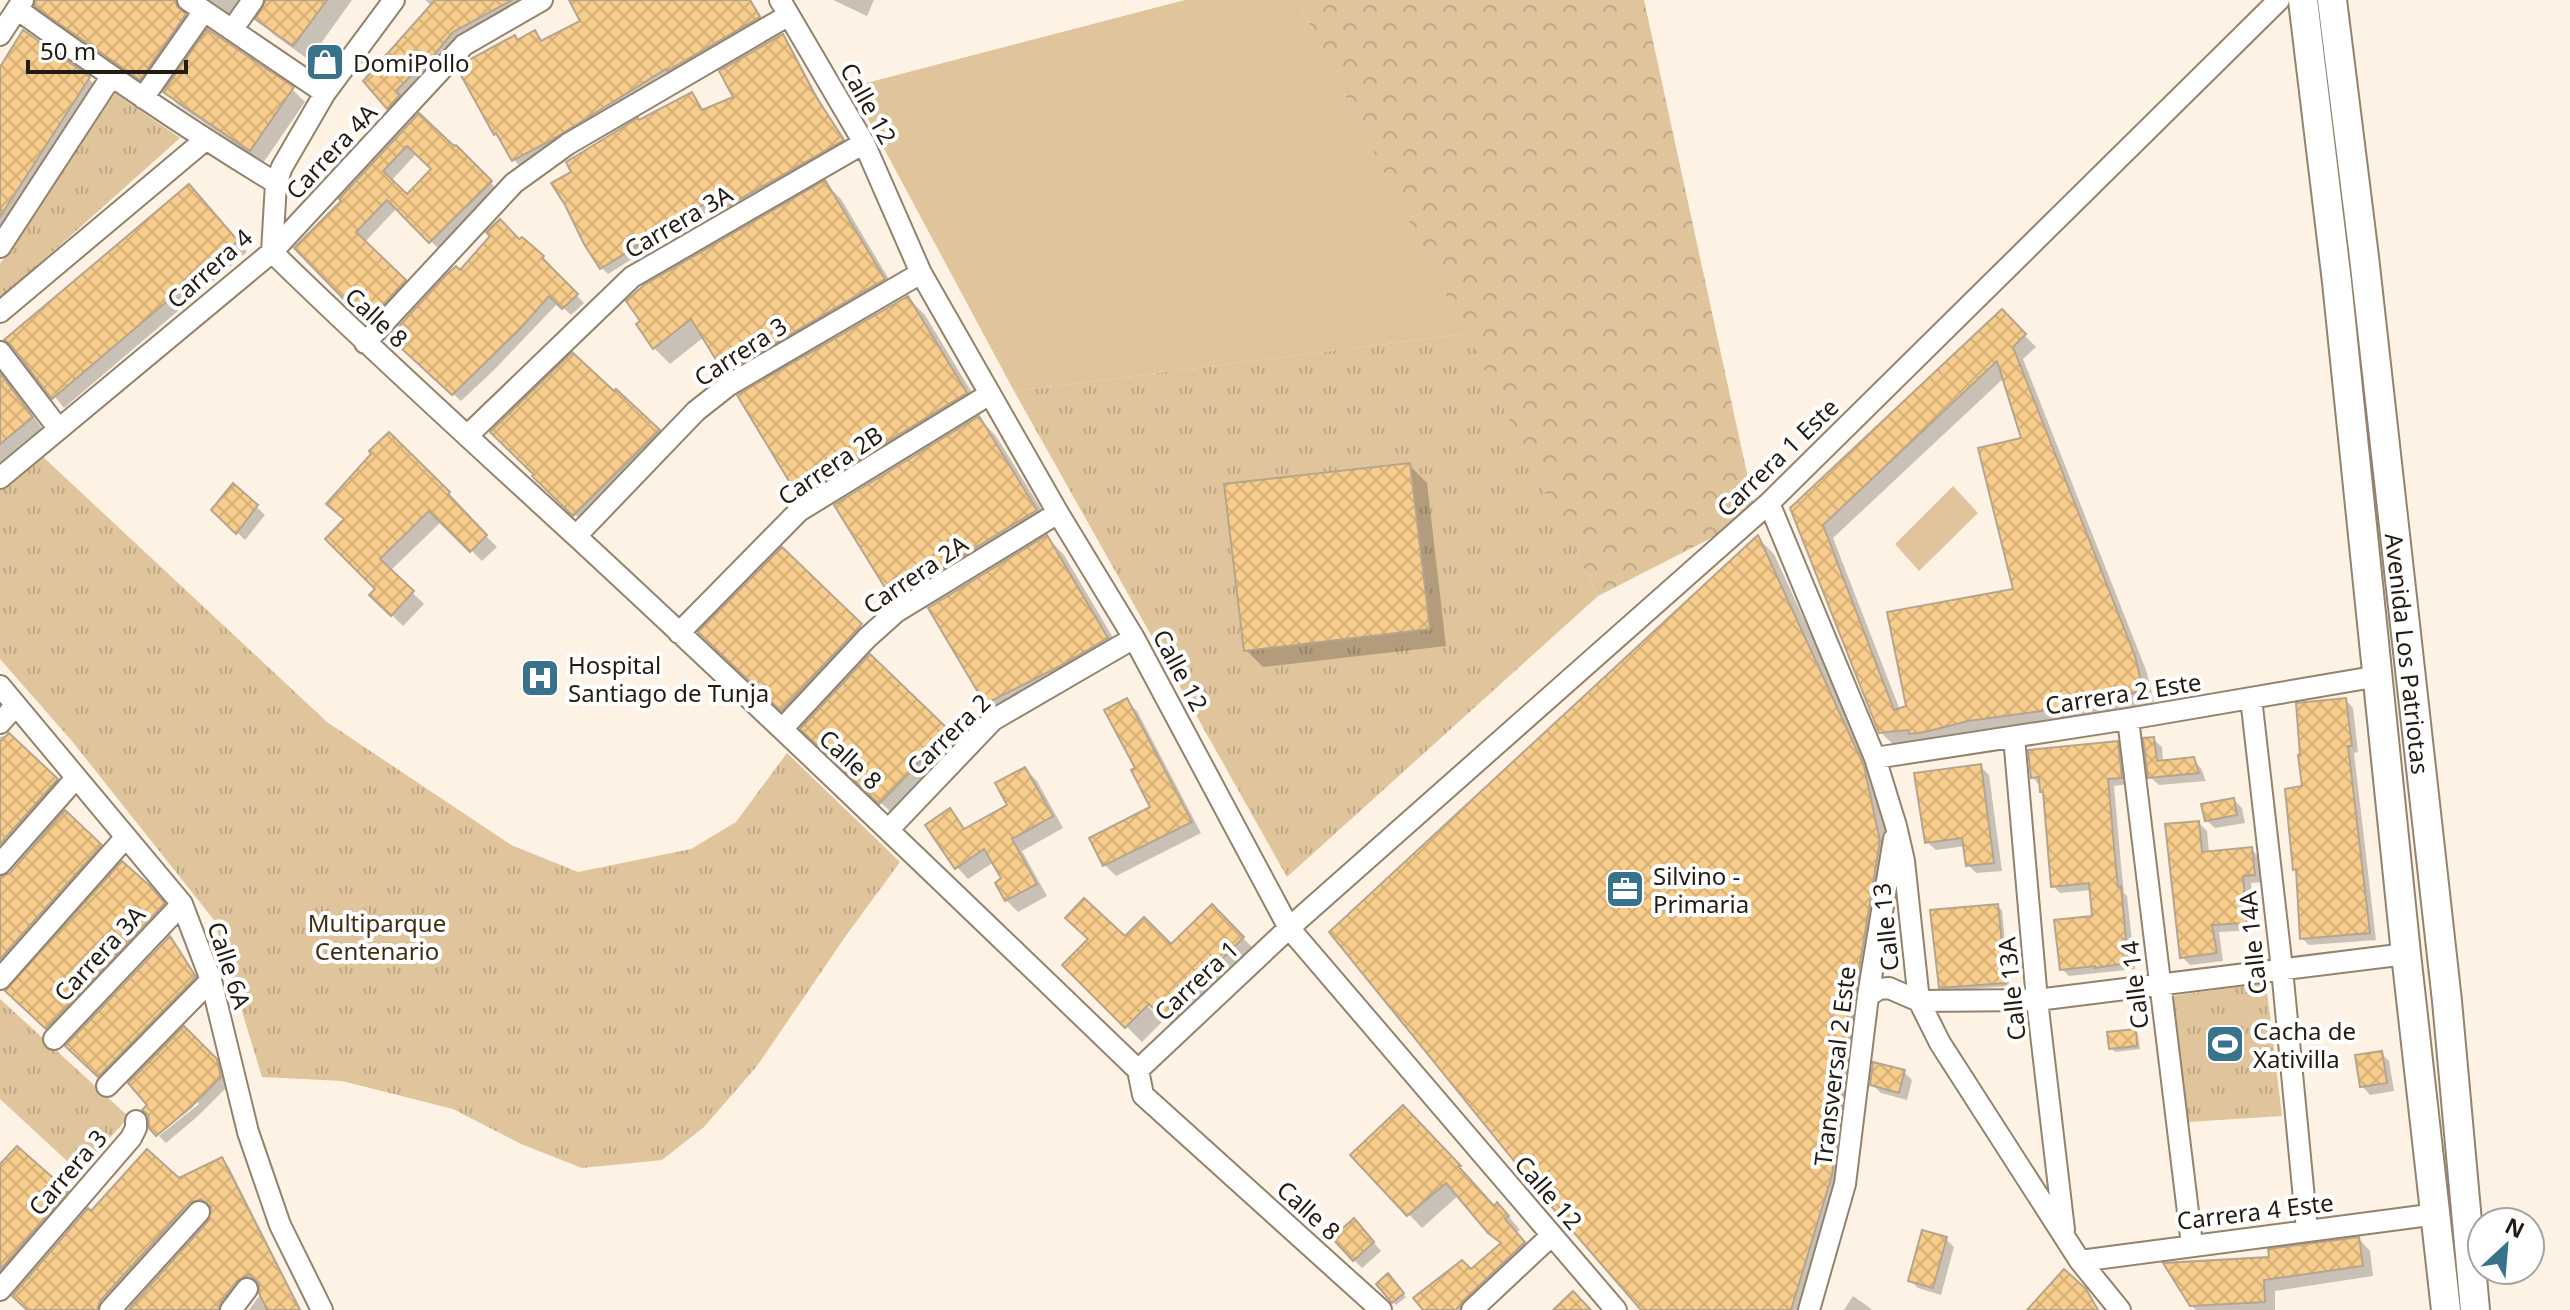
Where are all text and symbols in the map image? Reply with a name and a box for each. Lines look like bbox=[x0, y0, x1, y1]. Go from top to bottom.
scale bar bbox=[28, 24, 186, 74]
text: 50 m bbox=[40, 34, 96, 67]
shop icon: DomiPollo bbox=[304, 41, 346, 83]
place label: DomiPollo bbox=[353, 46, 470, 79]
street label: Calle 12 bbox=[833, 56, 905, 150]
street label: Carrera 4A bbox=[278, 95, 384, 206]
street label: Carrera 3A bbox=[618, 176, 739, 265]
street label: Carrera 4 bbox=[159, 221, 259, 315]
street label: Calle 8 bbox=[338, 280, 416, 354]
street label: Carrera 3 bbox=[687, 309, 793, 393]
street label: Carrera 1 Este bbox=[1709, 390, 1845, 524]
street label: Carrera 2B bbox=[771, 418, 889, 512]
street label: Carrera 2A bbox=[856, 526, 974, 621]
street label: Avenida Los Patriotas bbox=[2378, 531, 2438, 776]
street label: Calle 12 bbox=[1146, 623, 1216, 717]
place label: Hospital Santiago de Tunja bbox=[568, 648, 769, 709]
hospital icon: Hospital Santiago de Tunja bbox=[519, 657, 561, 699]
street label: Carrera 2 Este bbox=[2043, 664, 2203, 722]
street label: Carrera 2 bbox=[899, 686, 997, 782]
street label: Calle 8 bbox=[812, 722, 890, 796]
place label: Silvino - Primaria bbox=[1653, 859, 1749, 920]
office icon: Silvino - Primaria bbox=[1604, 868, 1646, 910]
street label: Calle 13 bbox=[1864, 881, 1906, 973]
street label: Calle 14A bbox=[2230, 889, 2274, 996]
street label: Carrera 3A bbox=[46, 897, 152, 1008]
park label: Multiparque Centenario bbox=[308, 906, 446, 967]
street label: Calle 6A bbox=[200, 917, 260, 1013]
street label: Carrera 1 bbox=[1147, 932, 1245, 1028]
street label: Calle 13A bbox=[1989, 935, 2033, 1042]
street label: Calle 14 bbox=[2112, 939, 2156, 1031]
street label: Transversal 2 Este bbox=[1805, 964, 1863, 1168]
place label: Cacha de Xativilla bbox=[2253, 1014, 2356, 1075]
sports icon: Cacha de Xativilla bbox=[2204, 1023, 2246, 1065]
street label: Carrera 3 bbox=[20, 1122, 114, 1222]
street label: Calle 12 bbox=[1508, 1148, 1590, 1236]
street label: Calle 8 bbox=[1270, 1173, 1348, 1247]
street label: Carrera 4 Este bbox=[2175, 1185, 2335, 1237]
north arrow bbox=[2466, 1206, 2546, 1286]
text: N bbox=[2501, 1210, 2530, 1245]

